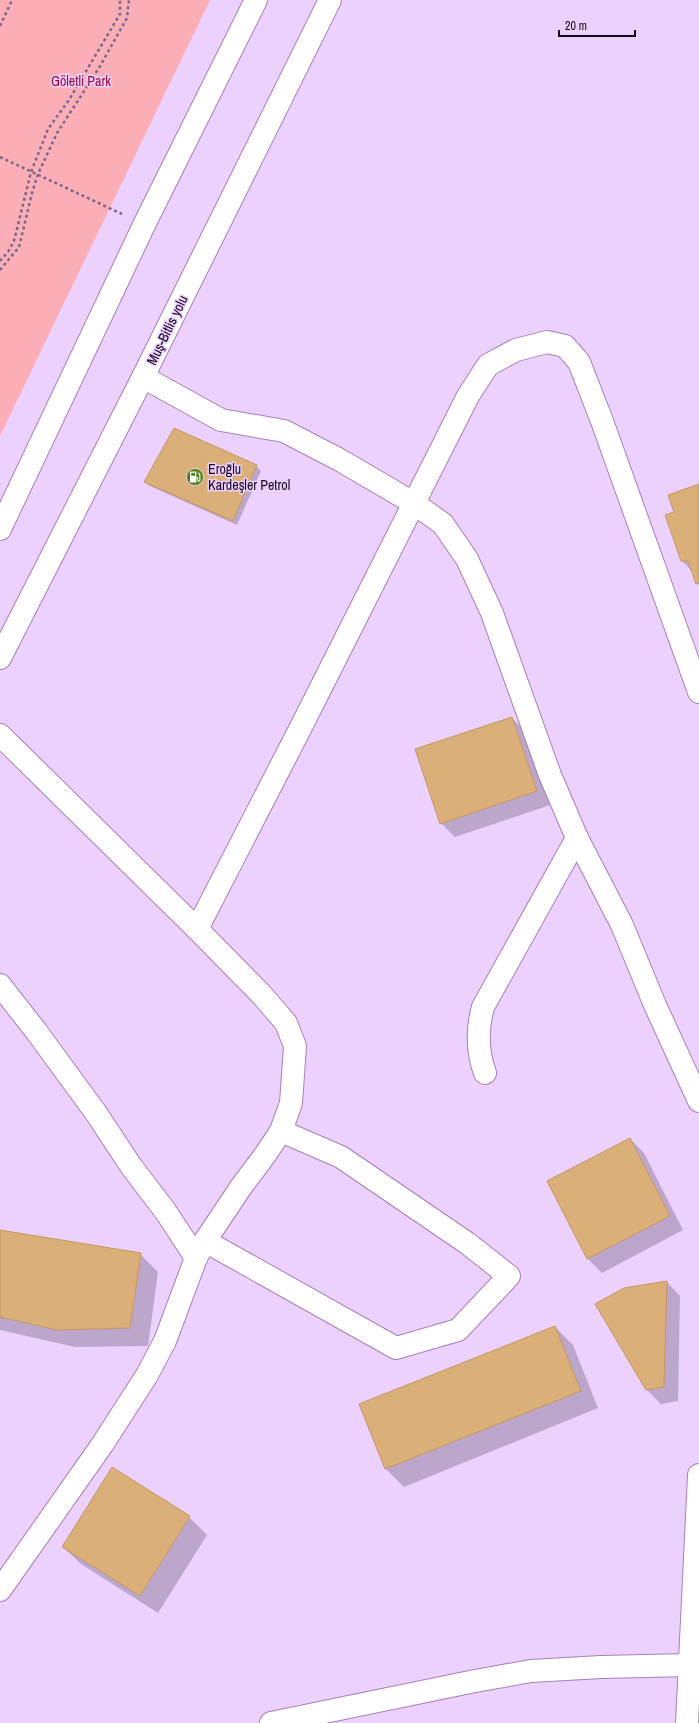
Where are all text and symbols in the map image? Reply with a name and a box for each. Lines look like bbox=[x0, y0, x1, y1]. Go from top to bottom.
scale bar bbox=[559, 12, 635, 38]
text: 20 m bbox=[565, 18, 587, 34]
park label: Göletli Park bbox=[51, 72, 111, 90]
street label: Muş-Bitlis yolu bbox=[142, 292, 192, 368]
place label: Eroğlu Kardeşler Petrol bbox=[208, 460, 290, 494]
fuel station icon: Eroğlu Kardeşler Petrol bbox=[185, 467, 205, 487]

